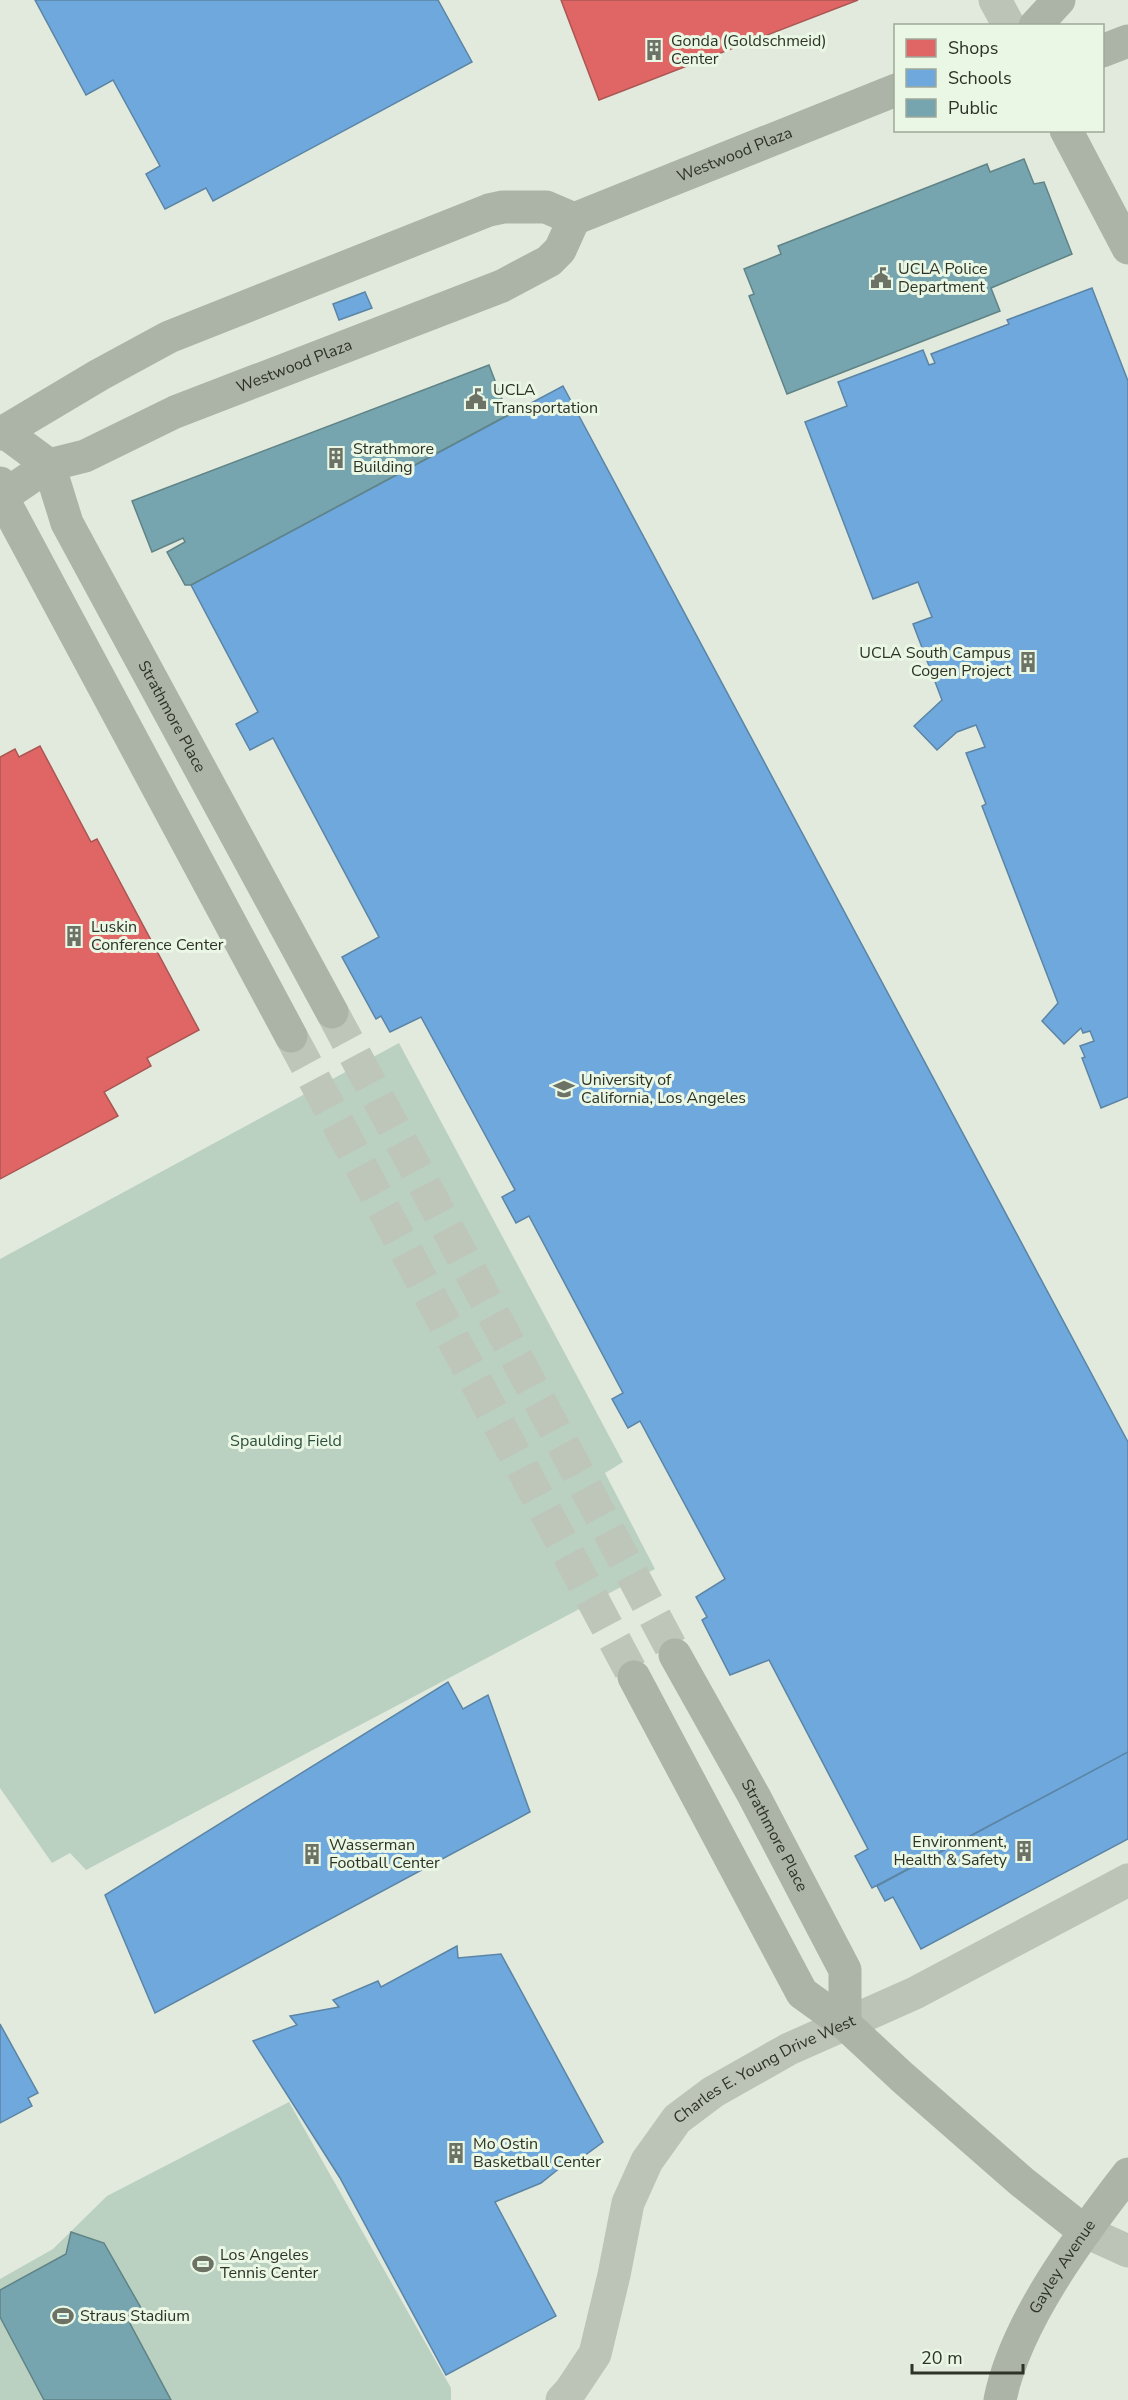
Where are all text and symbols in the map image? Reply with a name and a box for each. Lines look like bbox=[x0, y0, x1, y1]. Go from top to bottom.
legend bbox=[894, 24, 1104, 132]
place label: Gonda (Goldschmeid) Center bbox=[671, 30, 826, 70]
text: Shops bbox=[948, 36, 998, 60]
building icon: Gonda (Goldschmeid) Center bbox=[642, 38, 666, 62]
text: Schools bbox=[948, 66, 1012, 90]
text: Public bbox=[948, 96, 998, 120]
street label: Westwood Plaza bbox=[674, 122, 795, 188]
place label: UCLA Police Department bbox=[898, 258, 987, 298]
public building icon: UCLA Police Department bbox=[869, 266, 893, 290]
street label: Westwood Plaza bbox=[233, 334, 355, 398]
place label: UCLA Transportation bbox=[493, 379, 598, 419]
public building icon: UCLA Transportation bbox=[464, 387, 488, 411]
place label: Strathmore Building bbox=[353, 438, 434, 478]
building icon: Strathmore Building bbox=[324, 446, 348, 470]
place label: UCLA South Campus Cogen Project bbox=[859, 642, 1011, 682]
building icon: UCLA South Campus Cogen Project bbox=[1016, 650, 1040, 674]
street label: Strathmore Place bbox=[133, 657, 211, 776]
place label: Luskin Conference Center bbox=[91, 916, 224, 956]
building icon: Luskin Conference Center bbox=[62, 924, 86, 948]
place label: University of California, Los Angeles bbox=[581, 1069, 746, 1109]
school or university icon: University of California, Los Angeles bbox=[552, 1077, 576, 1101]
park label: Spaulding Field bbox=[230, 1430, 342, 1452]
street label: Strathmore Place bbox=[736, 1775, 813, 1895]
place label: Environment, Health & Safety bbox=[893, 1831, 1008, 1871]
place label: Wasserman Football Center bbox=[329, 1834, 440, 1874]
building icon: Environment, Health & Safety bbox=[1012, 1839, 1036, 1863]
building icon: Wasserman Football Center bbox=[300, 1842, 324, 1866]
street label: Charles E. Young Drive West bbox=[669, 2010, 859, 2129]
place label: Mo Ostin Basketball Center bbox=[473, 2133, 601, 2173]
building icon: Mo Ostin Basketball Center bbox=[444, 2141, 468, 2165]
street label: Gayley Avenue bbox=[1024, 2215, 1101, 2318]
place label: Los Angeles Tennis Center bbox=[220, 2244, 318, 2284]
sports icon: Los Angeles Tennis Center bbox=[191, 2252, 215, 2276]
sports icon: Straus Stadium bbox=[51, 2304, 75, 2328]
place label: Straus Stadium bbox=[80, 2305, 190, 2327]
scale bar bbox=[912, 2337, 1023, 2375]
text: 20 m bbox=[921, 2346, 963, 2370]

